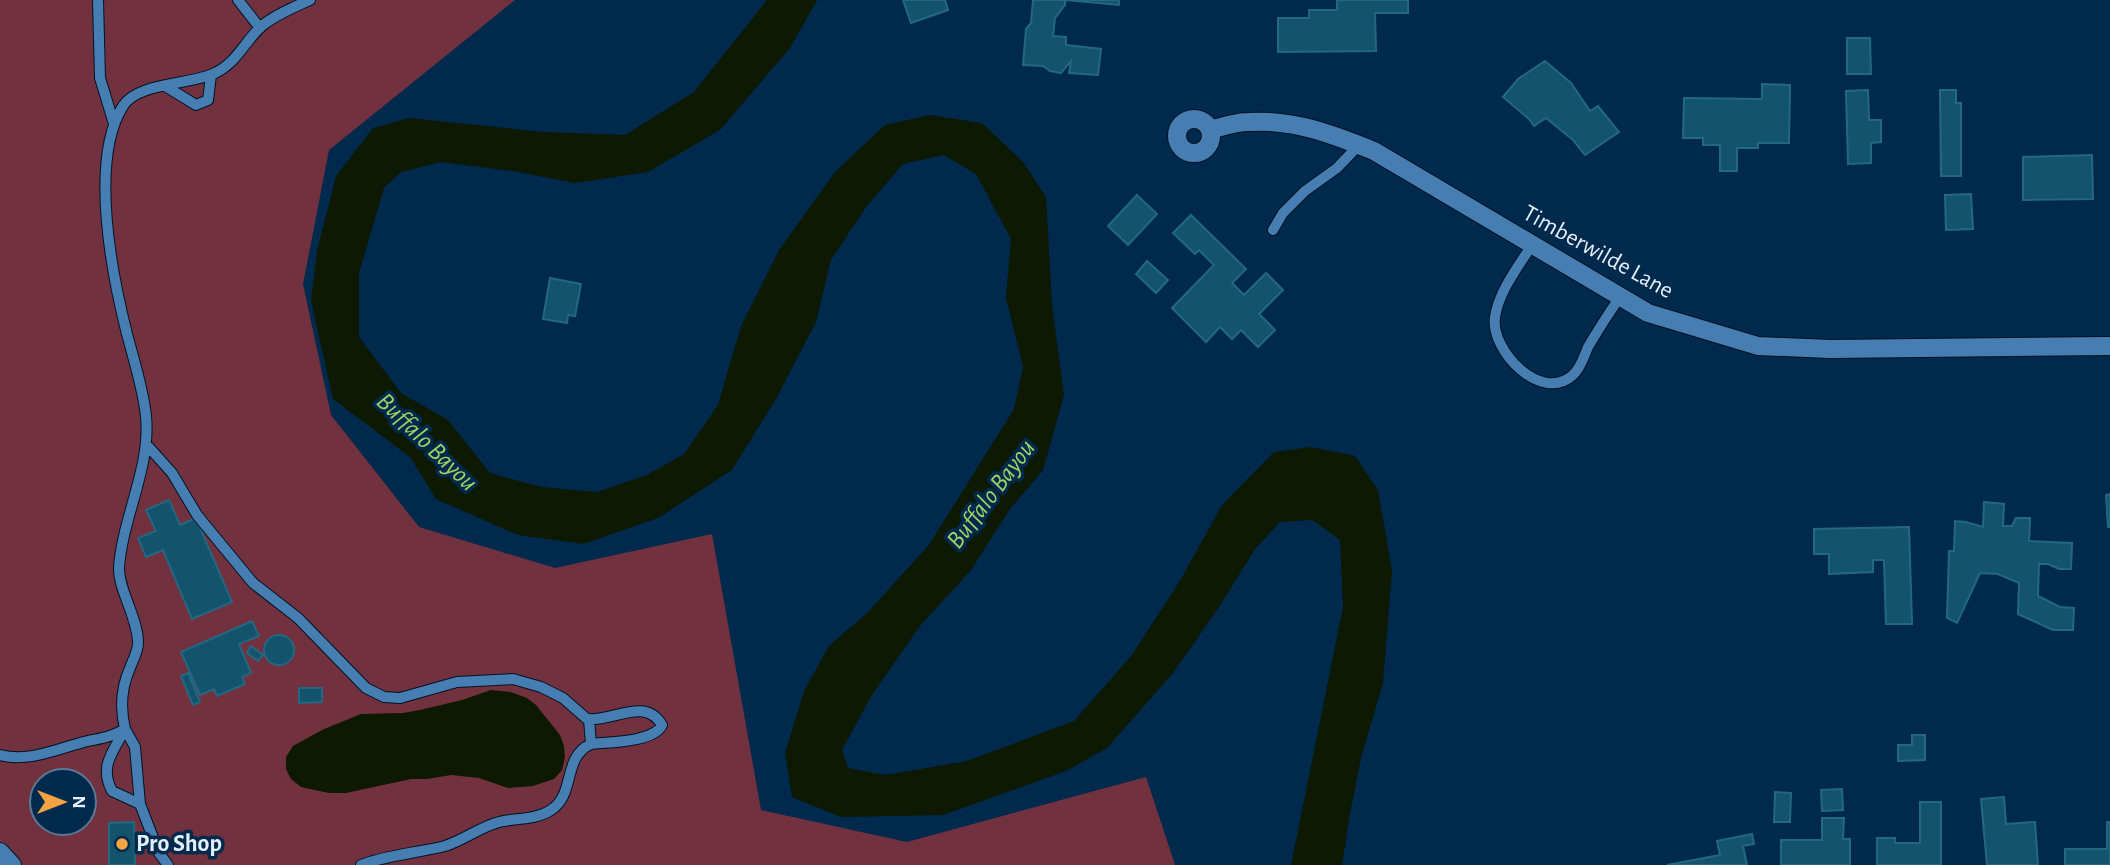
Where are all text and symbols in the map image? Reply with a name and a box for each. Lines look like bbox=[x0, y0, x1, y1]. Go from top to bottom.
street label: Timberwilde Lane bbox=[1519, 201, 1677, 303]
water label: Buffalo Bayou bbox=[372, 388, 482, 496]
water label: Buffalo Bayou bbox=[942, 435, 1040, 553]
north arrow bbox=[28, 767, 98, 837]
text: N bbox=[69, 795, 88, 809]
place label: Pro Shop bbox=[136, 832, 222, 856]
marker: Pro Shop bbox=[114, 836, 130, 852]

